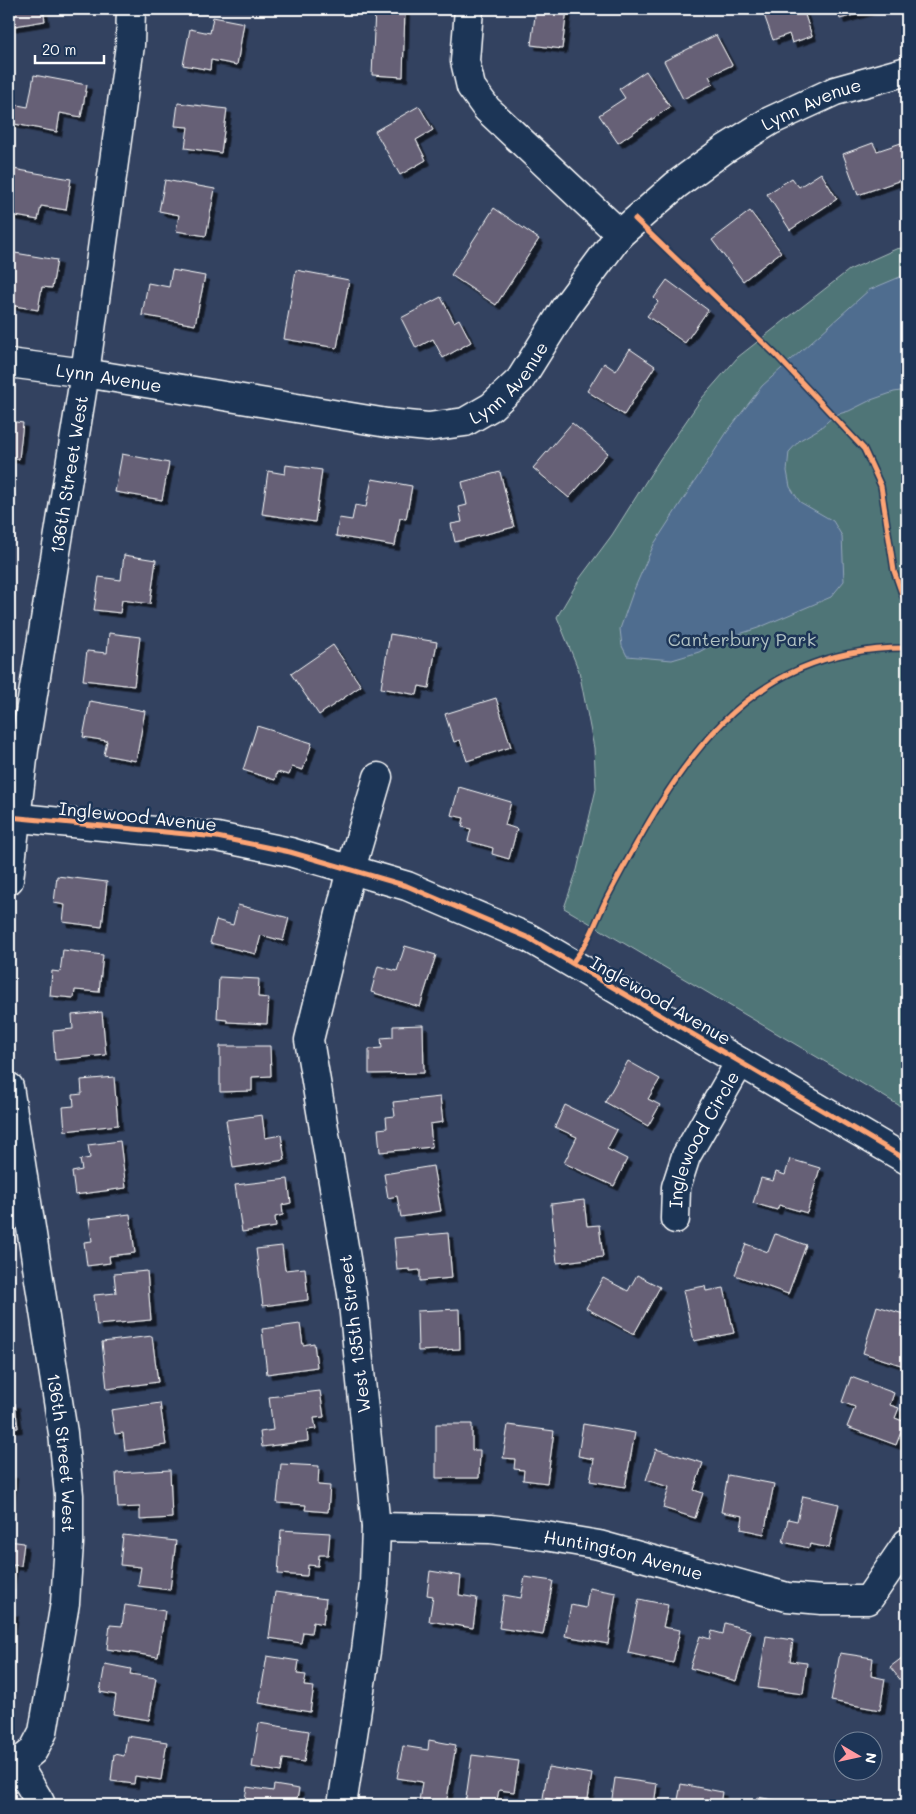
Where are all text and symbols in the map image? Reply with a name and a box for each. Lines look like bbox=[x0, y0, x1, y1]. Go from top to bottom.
scale bar bbox=[35, 32, 104, 64]
text: 20 m bbox=[42, 39, 76, 59]
street label: Lynn Avenue bbox=[756, 72, 864, 136]
street label: Lynn Avenue bbox=[464, 337, 553, 429]
street label: Lynn Avenue bbox=[55, 357, 164, 398]
street label: 136th Street West bbox=[44, 394, 93, 555]
park label: Canterbury Park bbox=[668, 627, 816, 651]
street label: Inglewood Avenue bbox=[58, 796, 218, 836]
street label: Inglewood Avenue bbox=[586, 950, 736, 1050]
street label: Inglewood Circle bbox=[663, 1066, 744, 1209]
street label: West 135th Street bbox=[332, 1253, 376, 1415]
street label: 136th Street West bbox=[42, 1372, 81, 1533]
street label: Huntington Avenue bbox=[542, 1524, 706, 1585]
north arrow bbox=[834, 1732, 884, 1782]
text: N bbox=[861, 1751, 882, 1765]

